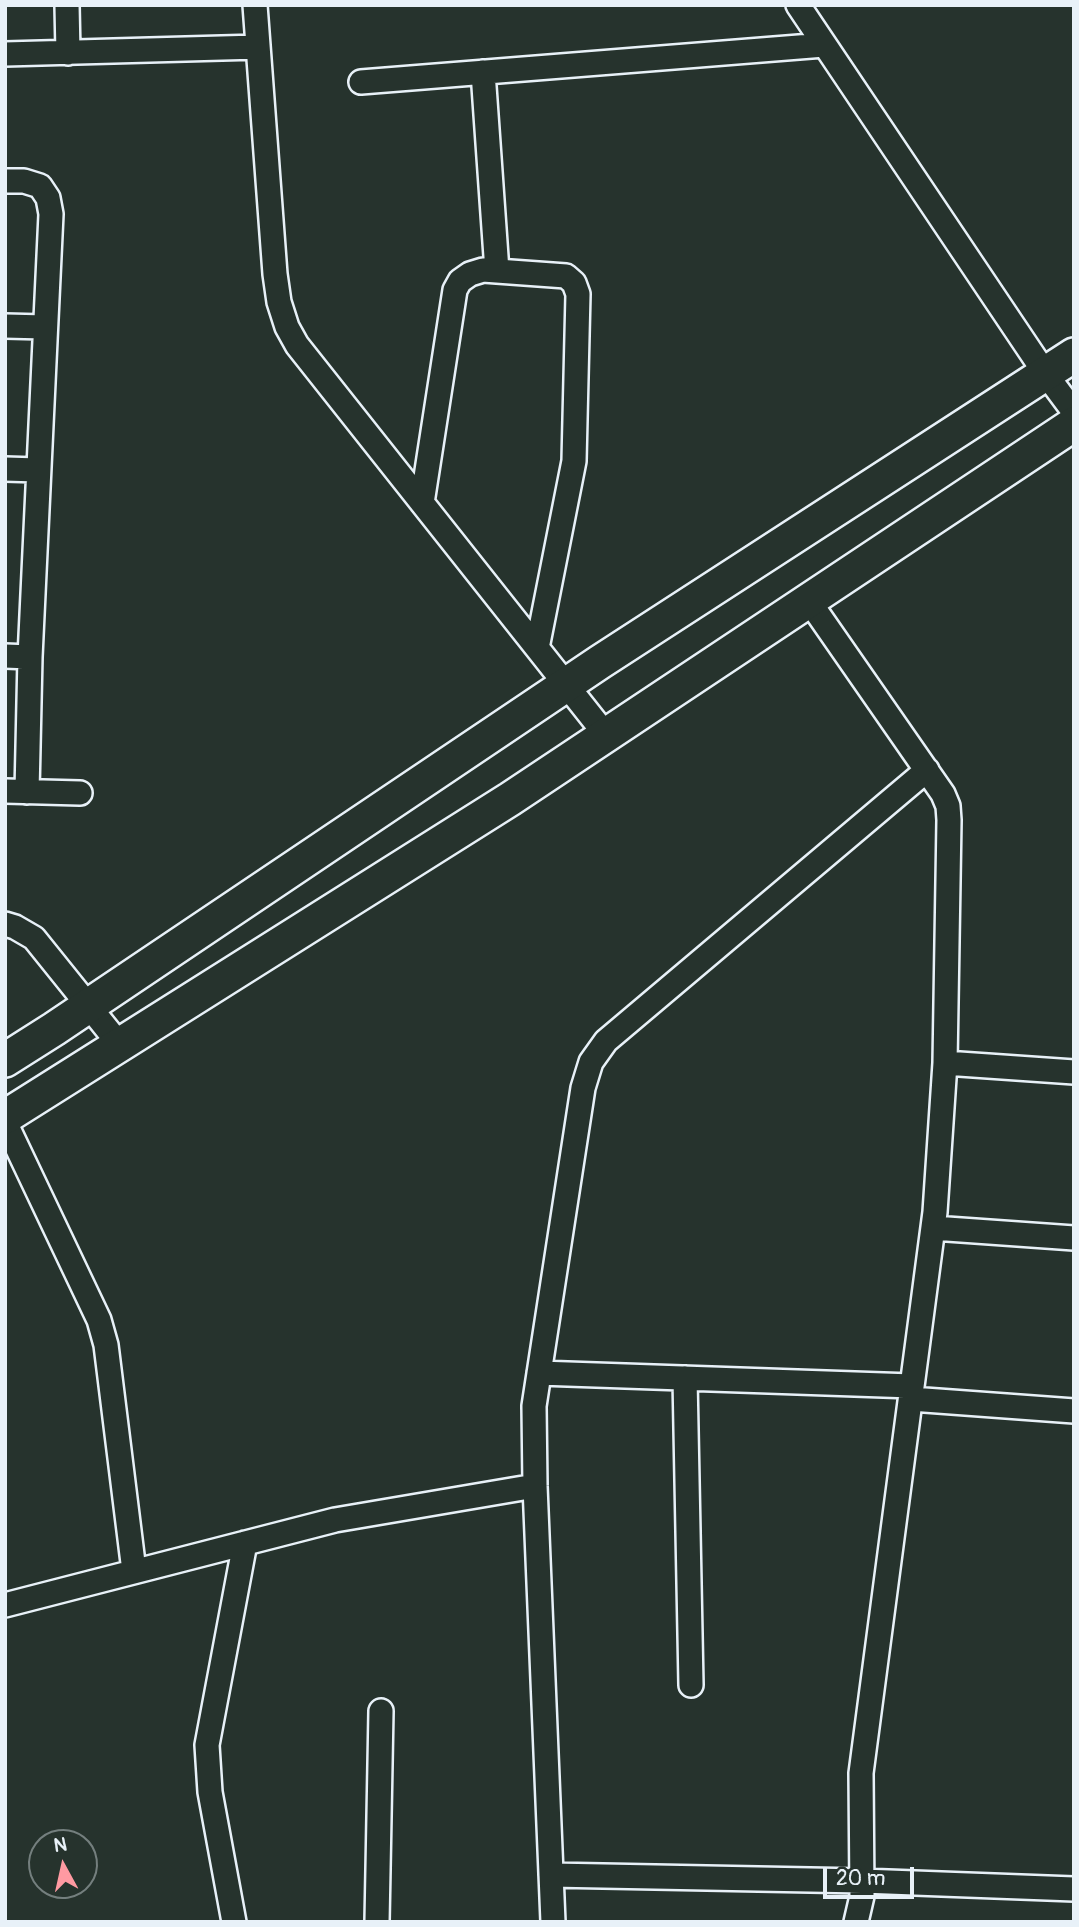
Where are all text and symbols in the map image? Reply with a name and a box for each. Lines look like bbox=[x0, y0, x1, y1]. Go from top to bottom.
north arrow bbox=[28, 1829, 98, 1899]
text: N bbox=[52, 1832, 68, 1858]
scale bar bbox=[827, 1854, 918, 1898]
text: 20 m bbox=[836, 1865, 885, 1892]

